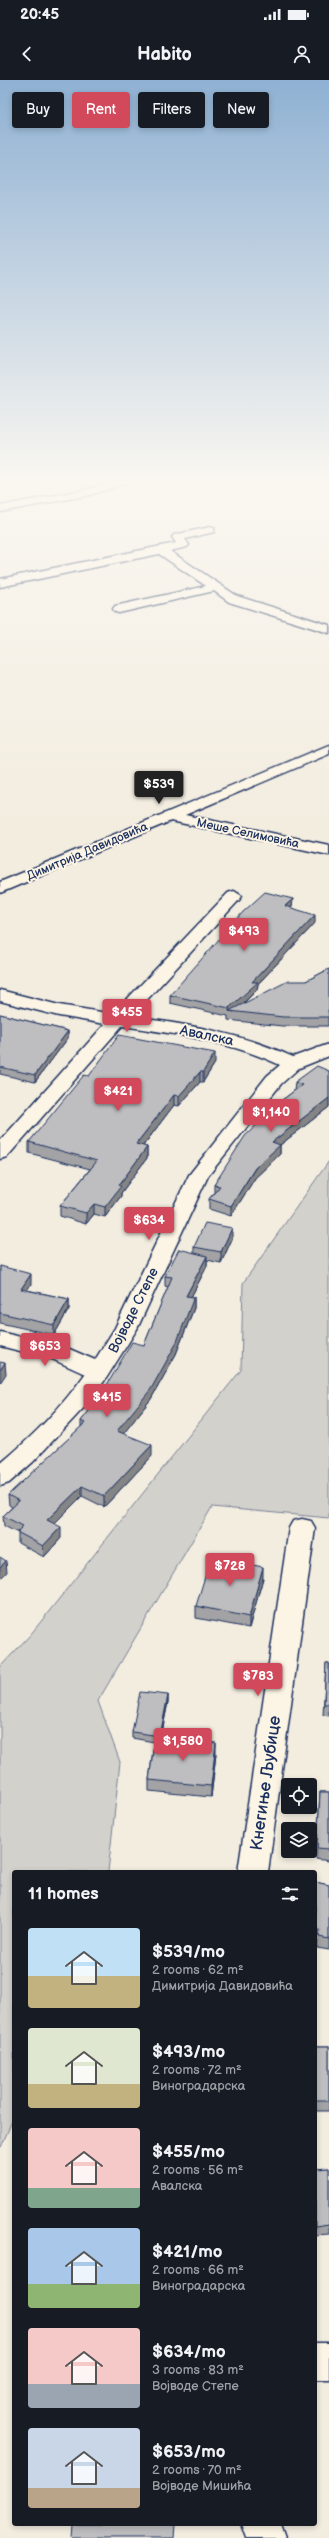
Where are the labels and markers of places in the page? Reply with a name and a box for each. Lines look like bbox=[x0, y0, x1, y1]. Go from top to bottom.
pin: $539 bbox=[135, 771, 183, 805]
pin: $493 bbox=[220, 918, 268, 952]
pin: $455 bbox=[103, 999, 151, 1033]
pin: $421 bbox=[94, 1078, 142, 1112]
pin: $1,140 bbox=[238, 1099, 304, 1133]
pin: $634 bbox=[125, 1207, 173, 1241]
pin: $653 bbox=[21, 1333, 69, 1367]
pin: $415 bbox=[83, 1384, 131, 1418]
pin: $728 bbox=[206, 1553, 254, 1587]
pin: $783 bbox=[234, 1663, 282, 1697]
pin: $1,580 bbox=[150, 1728, 216, 1762]

